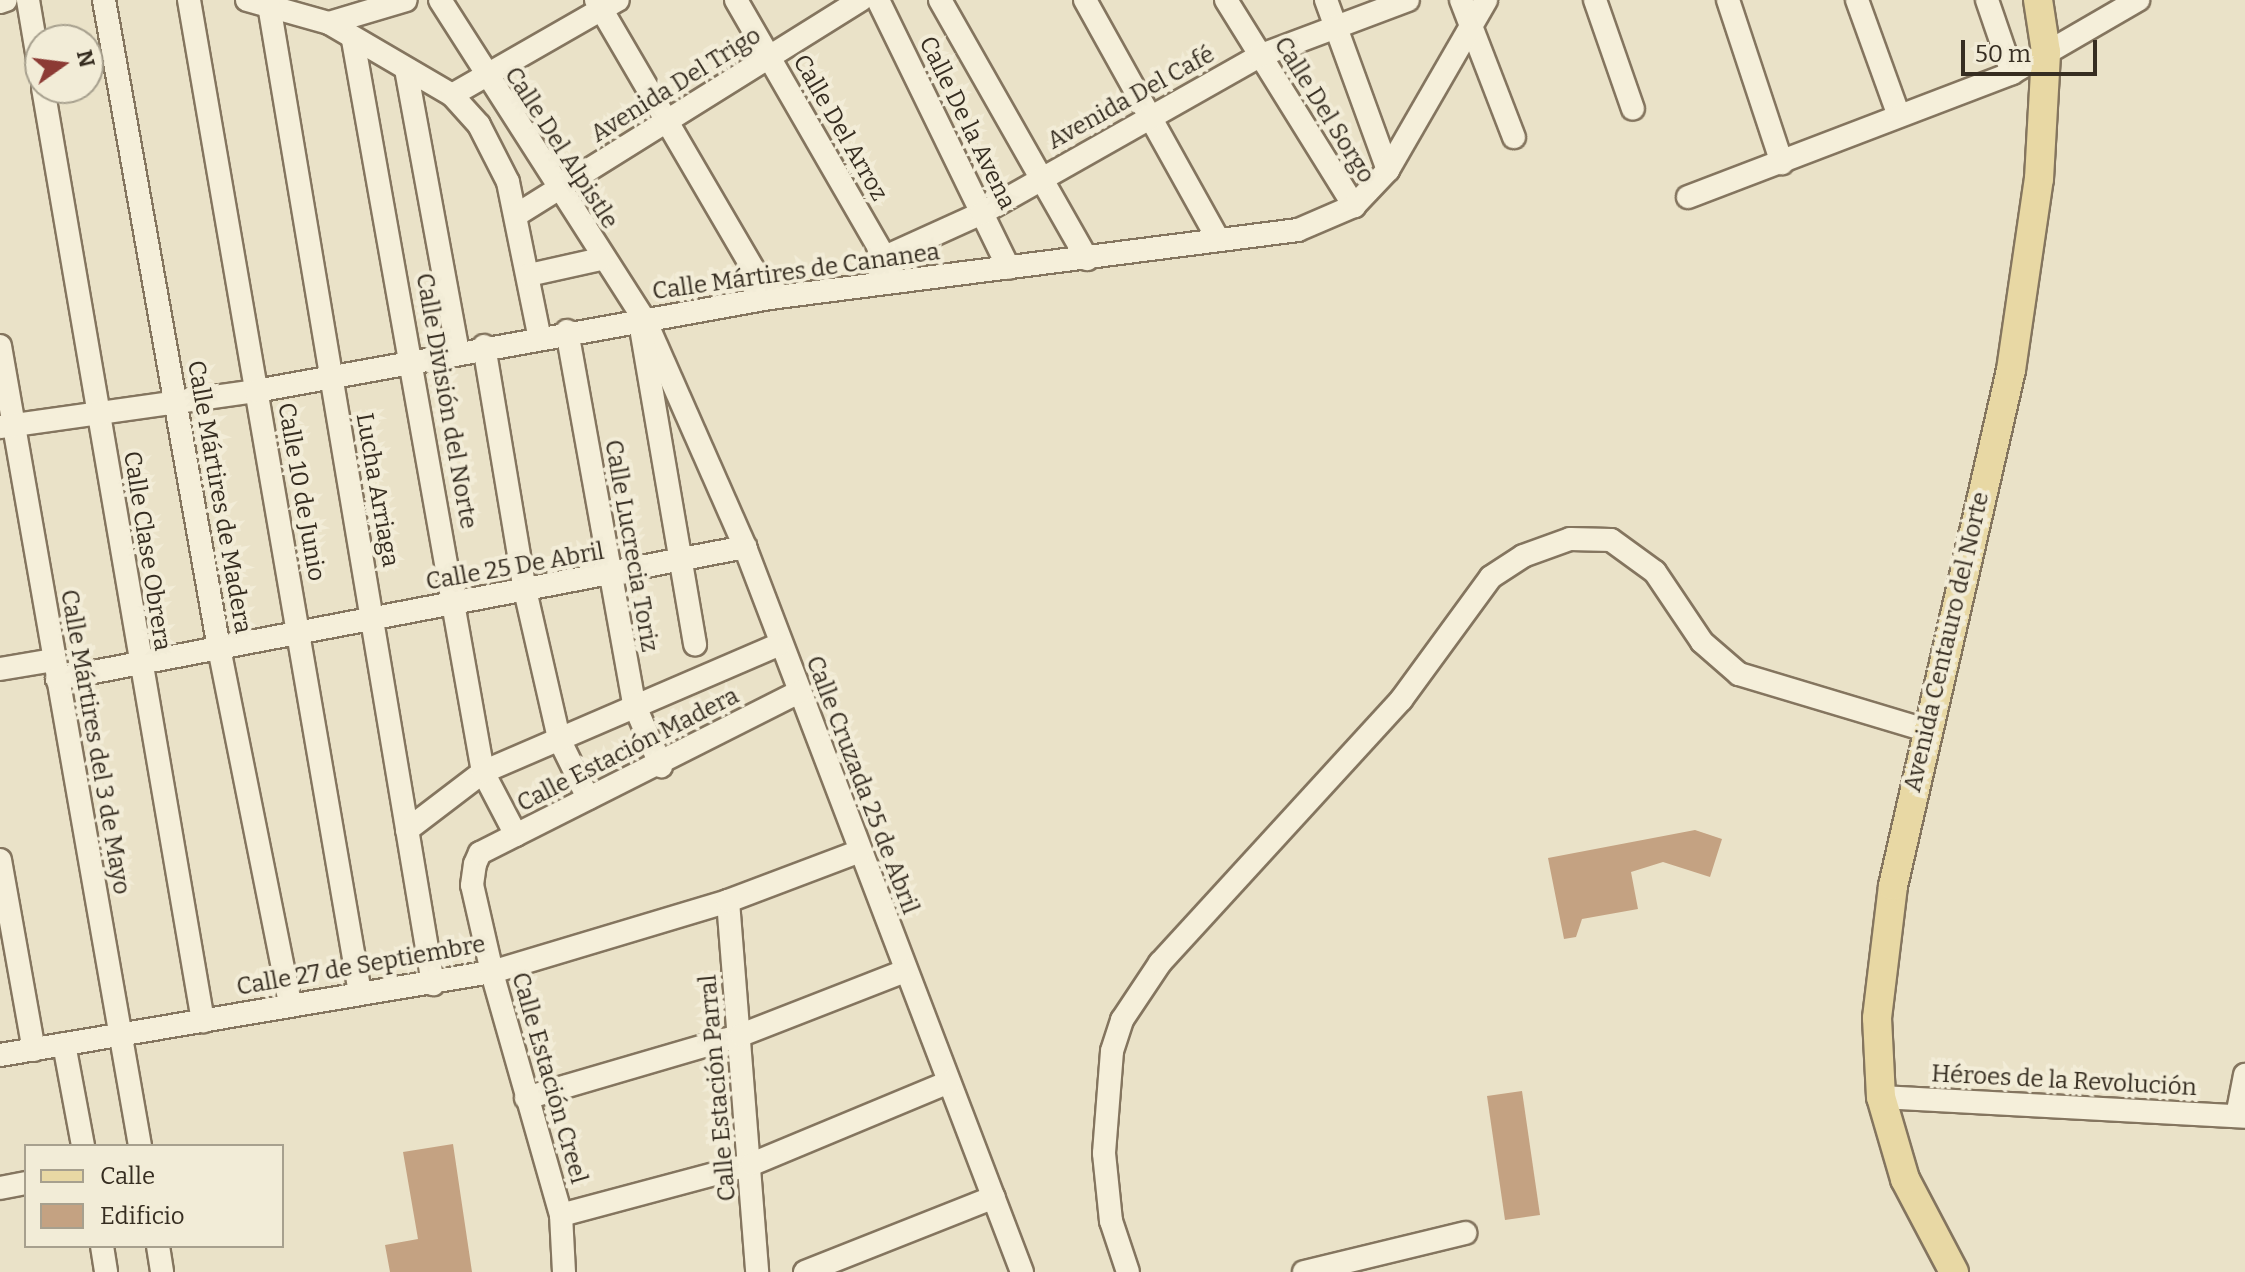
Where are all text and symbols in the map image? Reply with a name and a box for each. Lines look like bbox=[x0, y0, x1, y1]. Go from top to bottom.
street label: Avenida Del Trigo bbox=[586, 21, 766, 149]
north arrow bbox=[24, 24, 104, 104]
scale bar bbox=[1965, 24, 2101, 74]
street label: Calle De la Avena bbox=[913, 32, 1021, 214]
street label: Calle Del Sorgo bbox=[1268, 32, 1380, 188]
street label: Avenida Del Café bbox=[1042, 40, 1220, 156]
text: 50 m bbox=[1975, 40, 2031, 68]
text: N bbox=[71, 47, 101, 70]
street label: Calle Del Arroz bbox=[787, 50, 893, 206]
street label: Calle Del Alpistle bbox=[498, 62, 624, 234]
street label: Calle Mártires de Cananea bbox=[650, 238, 942, 306]
street label: Calle División del Norte bbox=[409, 271, 483, 531]
street label: Calle Mártires de Madera bbox=[181, 358, 257, 636]
street label: Calle 10 de Junio bbox=[271, 401, 331, 583]
street label: Lucha Arriaga bbox=[349, 411, 405, 569]
street label: Calle Lucrecia Toriz bbox=[598, 438, 664, 654]
street label: Calle Clase Obrera bbox=[117, 449, 177, 653]
street label: Avenida Centauro del Norte bbox=[1898, 489, 1996, 795]
street label: Calle 25 De Abril bbox=[424, 537, 606, 597]
street label: Calle Mártires del 3 de Mayo bbox=[54, 587, 136, 897]
street label: Calle Cruzada 25 de Abril bbox=[799, 652, 925, 918]
street label: Calle Estación Madera bbox=[512, 682, 744, 818]
street label: Calle 27 de Septiembre bbox=[234, 930, 488, 1002]
street label: Calle Estación Creel bbox=[505, 969, 593, 1187]
street label: Calle Estación Parral bbox=[694, 974, 742, 1202]
street label: Héroes de la Revolución bbox=[1931, 1060, 2197, 1102]
legend bbox=[24, 1144, 284, 1248]
text: Calle bbox=[100, 1162, 155, 1190]
text: Edificio bbox=[100, 1202, 185, 1230]

